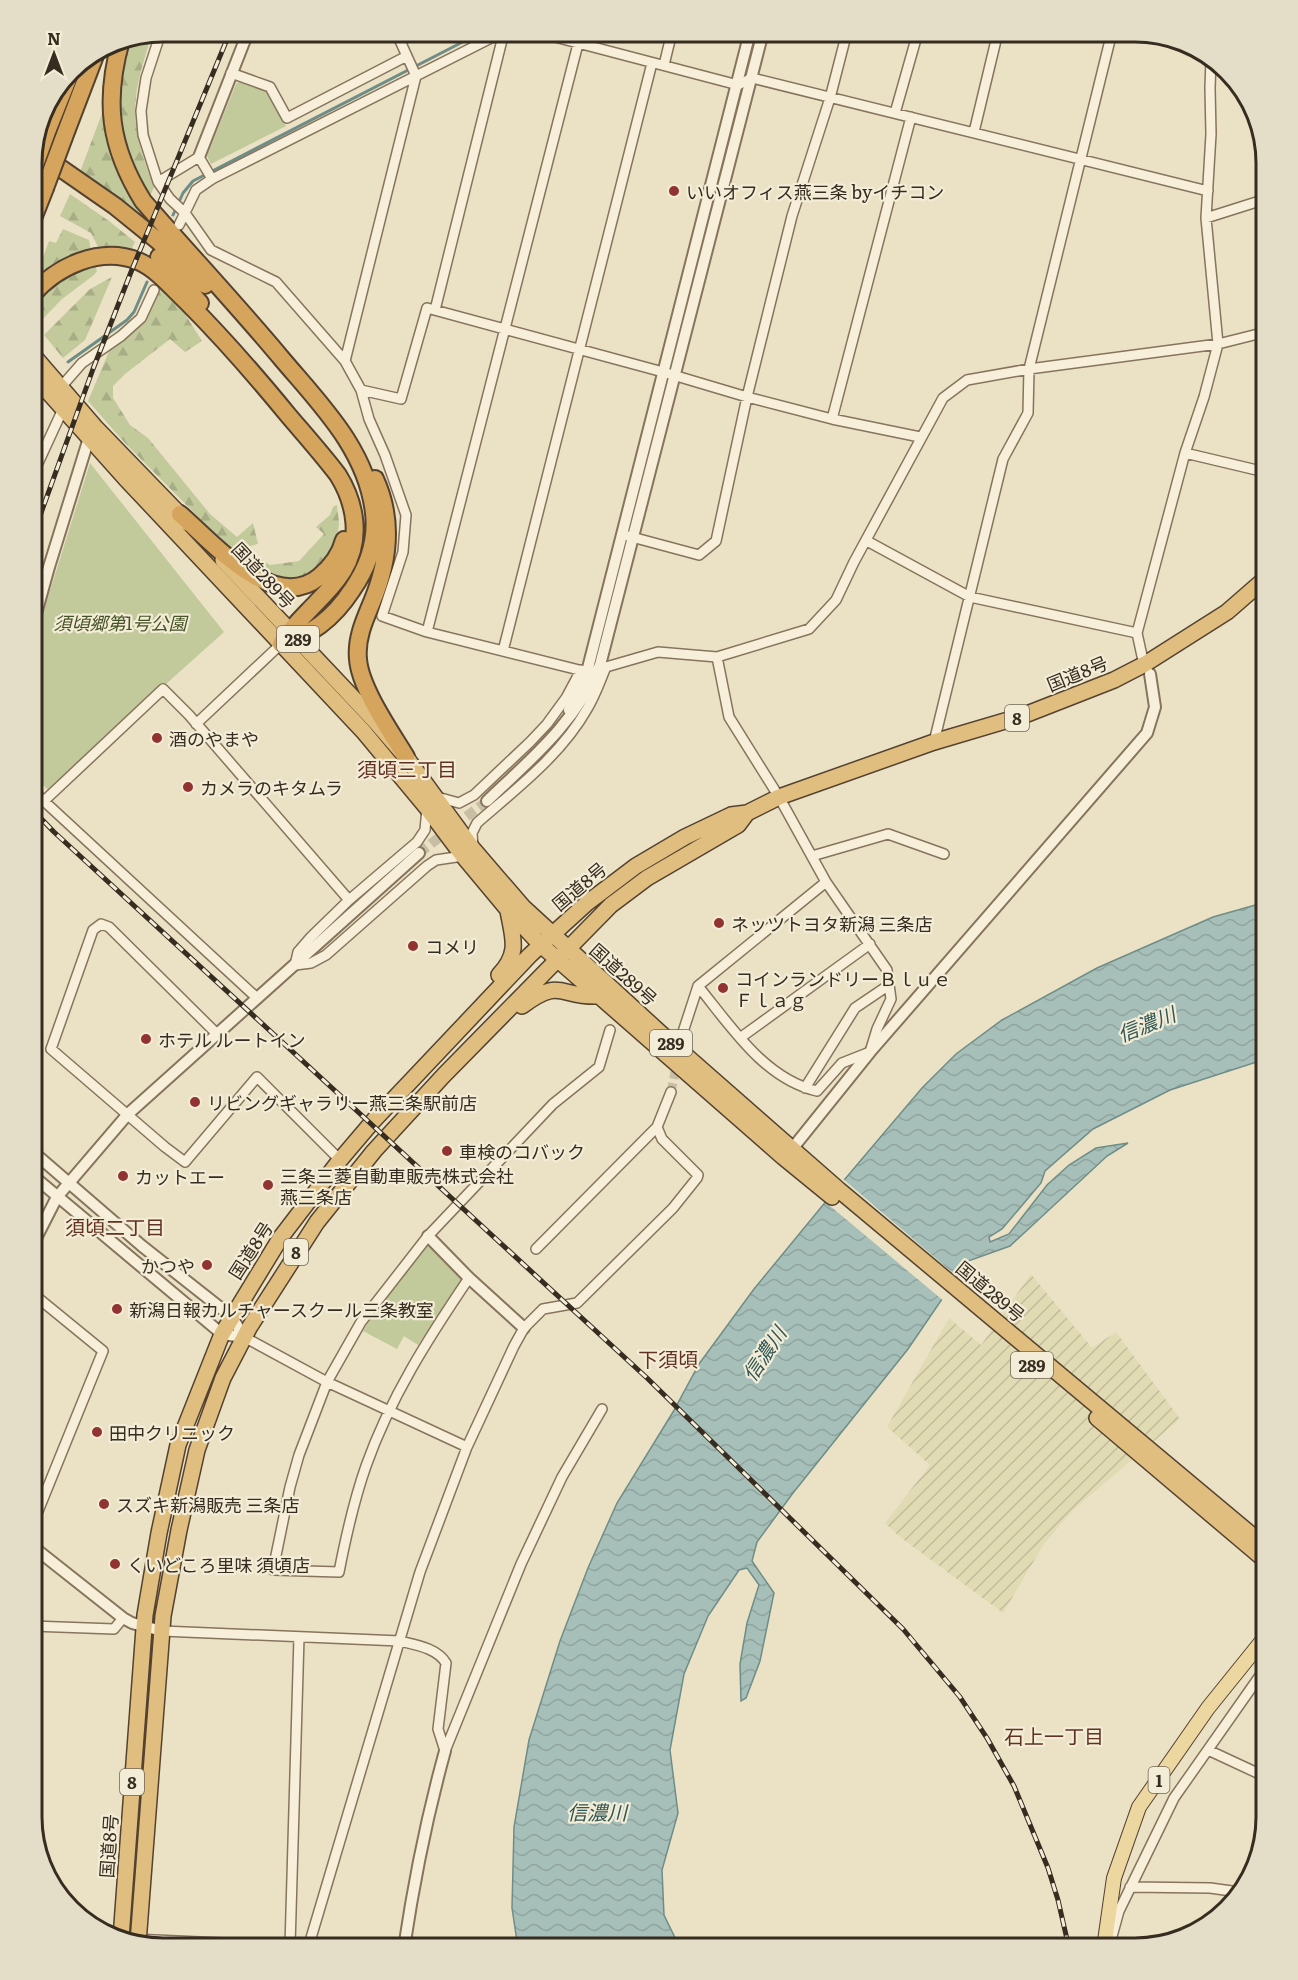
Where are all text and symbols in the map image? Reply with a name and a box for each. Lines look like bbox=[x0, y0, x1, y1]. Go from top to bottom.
north arrow bbox=[24, 24, 84, 84]
text: N bbox=[47, 26, 61, 50]
place label: いいオフィス燕三条 byイチコン bbox=[686, 178, 944, 205]
marker: いいオフィス燕三条 byイチコン bbox=[667, 184, 681, 198]
street label: 国道289号 bbox=[226, 536, 302, 614]
park label: 須頃郷第1号公園 bbox=[54, 609, 189, 636]
road number: 289 bbox=[277, 626, 319, 652]
street label: 国道8号 bbox=[1042, 649, 1112, 697]
road number: 8 bbox=[1005, 705, 1029, 731]
place label: 酒のやまや bbox=[169, 725, 259, 752]
marker: 酒のやまや bbox=[150, 731, 164, 745]
district label: 須頃三丁目 bbox=[357, 753, 457, 783]
place label: カメラのキタムラ bbox=[200, 774, 343, 801]
marker: カメラのキタムラ bbox=[181, 780, 195, 794]
street label: 国道8号 bbox=[546, 855, 612, 917]
place label: ネッツトヨタ新潟 三条店 bbox=[731, 910, 933, 937]
marker: ネッツトヨタ新潟 三条店 bbox=[712, 916, 726, 930]
place label: コメリ bbox=[425, 933, 479, 960]
street label: 国道289号 bbox=[584, 936, 664, 1012]
marker: コメリ bbox=[406, 939, 420, 953]
place label: コインランドリーＢｌｕｅ Ｆｌａｇ bbox=[735, 965, 951, 1013]
marker: コインランドリーＢｌｕｅ Ｆｌａｇ bbox=[716, 981, 730, 995]
water label: 信濃川 bbox=[1113, 997, 1181, 1048]
place label: ホテル ルートイン bbox=[158, 1026, 306, 1053]
road number: 289 bbox=[650, 1030, 692, 1056]
marker: ホテル ルートイン bbox=[139, 1032, 153, 1046]
place label: リビングギャラリー燕三条駅前店 bbox=[207, 1089, 477, 1116]
marker: リビングギャラリー燕三条駅前店 bbox=[188, 1095, 202, 1109]
place label: 車検のコバック bbox=[459, 1138, 585, 1165]
marker: 車検のコバック bbox=[440, 1144, 454, 1158]
place label: 三条三菱自動車販売株式会社 燕三条店 bbox=[280, 1162, 514, 1210]
place label: カットエー bbox=[135, 1163, 225, 1190]
marker: カットエー bbox=[116, 1169, 130, 1183]
marker: 三条三菱自動車販売株式会社 燕三条店 bbox=[261, 1178, 275, 1192]
district label: 須頃二丁目 bbox=[65, 1211, 165, 1241]
street label: 国道8号 bbox=[221, 1216, 279, 1284]
road number: 8 bbox=[284, 1239, 308, 1265]
place label: かつや bbox=[141, 1252, 195, 1279]
street label: 国道289号 bbox=[951, 1254, 1031, 1328]
marker: かつや bbox=[200, 1258, 214, 1272]
place label: 新潟日報カルチャースクール三条教室 bbox=[129, 1296, 434, 1323]
marker: 新潟日報カルチャースクール三条教室 bbox=[110, 1302, 124, 1316]
water label: 信濃川 bbox=[734, 1318, 793, 1386]
district label: 下須頃 bbox=[638, 1343, 698, 1373]
road number: 289 bbox=[1011, 1352, 1053, 1378]
place label: 田中クリニック bbox=[109, 1419, 235, 1446]
marker: 田中クリニック bbox=[90, 1425, 104, 1439]
place label: スズキ新潟販売 三条店 bbox=[116, 1491, 300, 1518]
marker: スズキ新潟販売 三条店 bbox=[97, 1497, 111, 1511]
place label: くいどころ里味 須頃店 bbox=[127, 1551, 310, 1578]
marker: くいどころ里味 須頃店 bbox=[108, 1557, 122, 1571]
district label: 石上一丁目 bbox=[1004, 1720, 1104, 1750]
road number: 1 bbox=[1148, 1767, 1170, 1793]
road number: 8 bbox=[120, 1769, 144, 1795]
water label: 信濃川 bbox=[567, 1796, 629, 1826]
street label: 国道8号 bbox=[92, 1813, 124, 1879]

